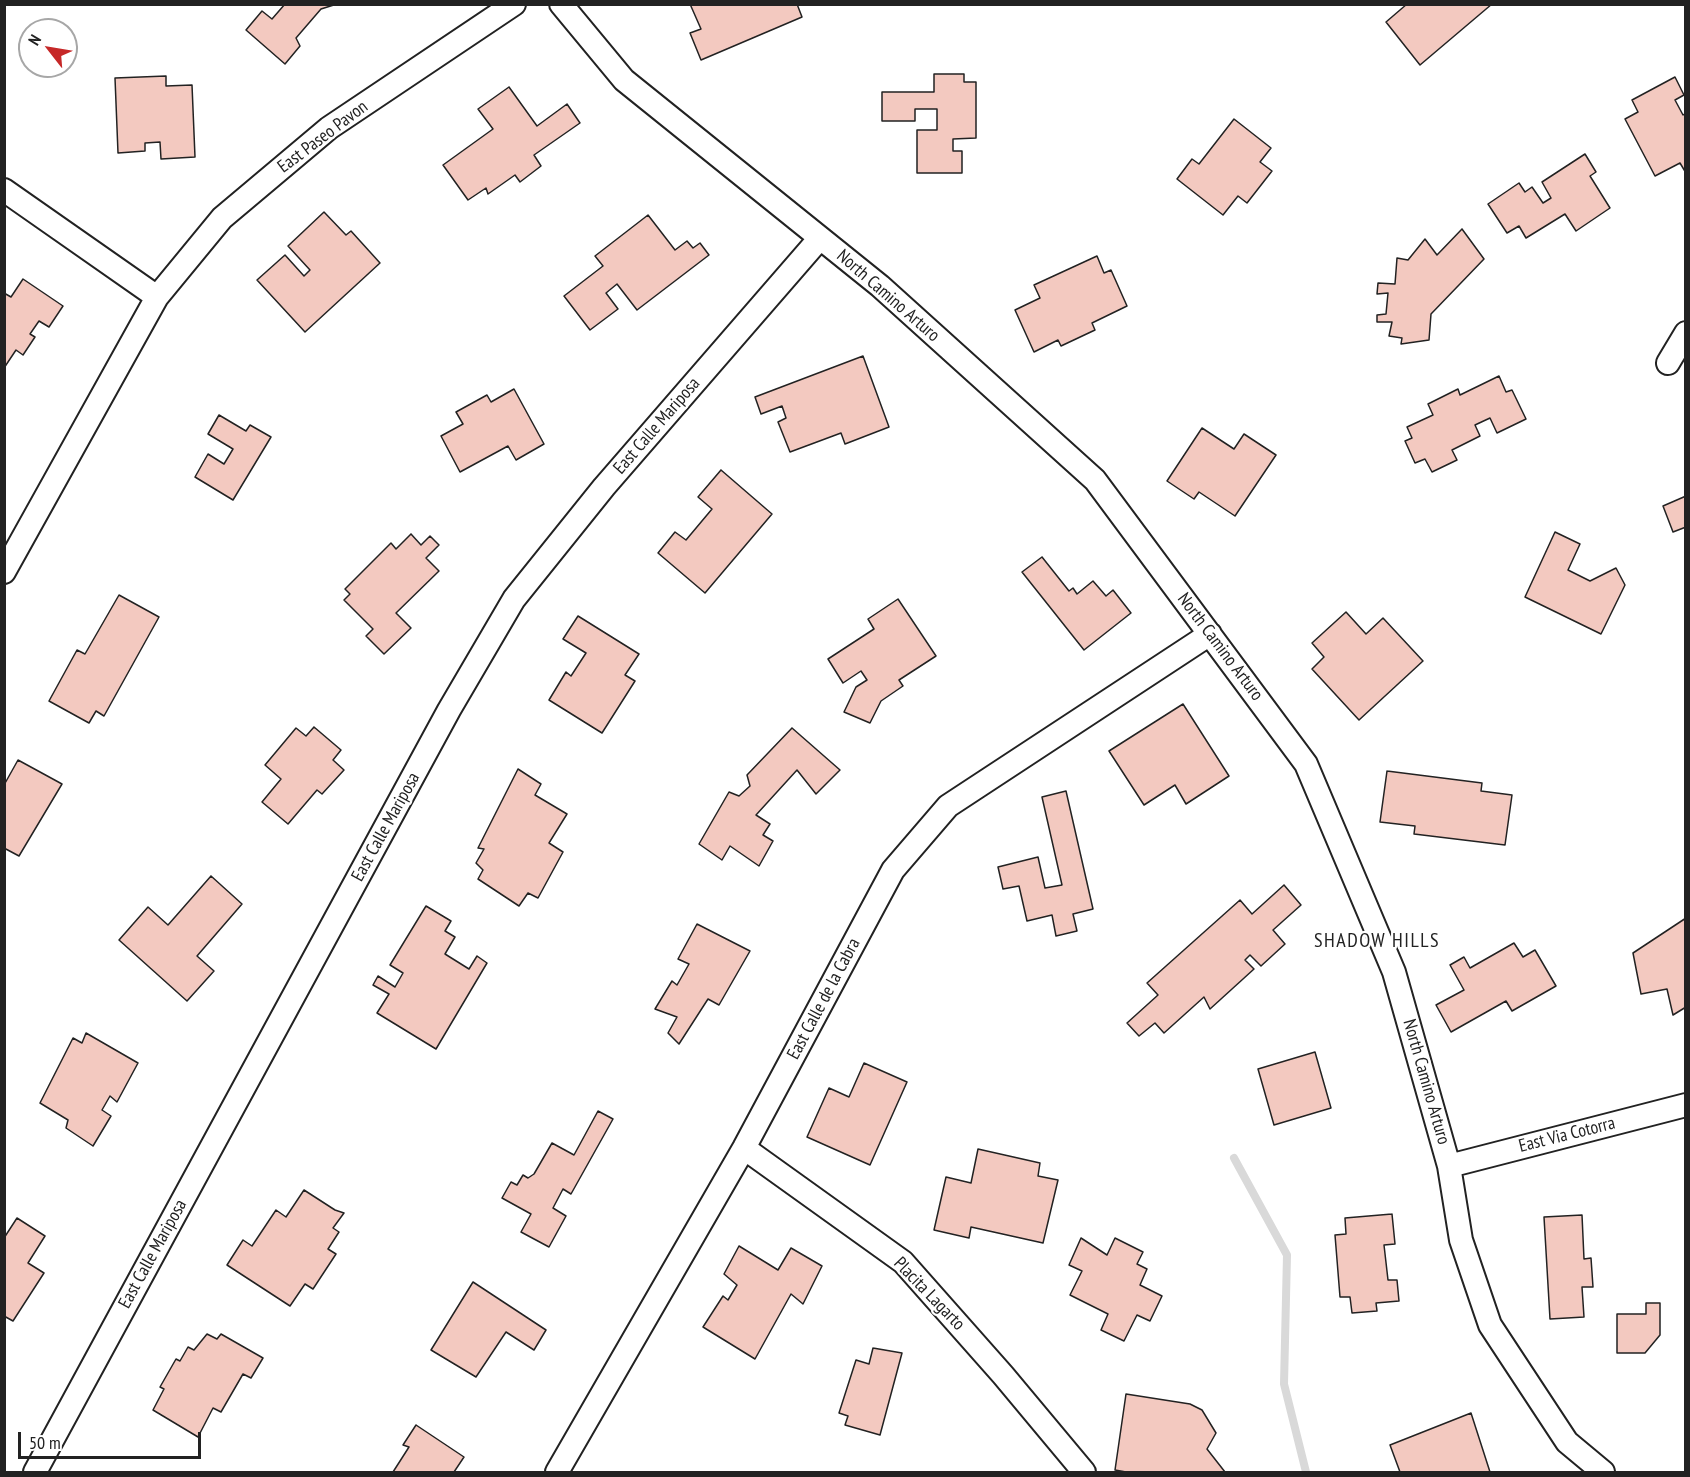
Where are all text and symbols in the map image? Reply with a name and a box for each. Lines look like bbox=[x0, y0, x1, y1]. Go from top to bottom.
north arrow bbox=[18, 18, 78, 78]
text: N bbox=[23, 31, 45, 49]
street label: East Paseo Pavon bbox=[274, 96, 372, 178]
street label: North Camino Arturo bbox=[832, 245, 944, 347]
street label: East Calle Mariposa bbox=[609, 373, 705, 479]
street label: North Camino Arturo bbox=[1173, 589, 1267, 705]
street label: East Calle Mariposa bbox=[347, 769, 425, 885]
district label: SHADOW HILLS bbox=[1314, 929, 1440, 953]
street label: East Calle de la Cabra bbox=[783, 935, 865, 1063]
street label: North Camino Arturo bbox=[1398, 1017, 1454, 1147]
street label: East Via Cotorra bbox=[1517, 1113, 1617, 1157]
street label: East Calle Mariposa bbox=[114, 1196, 192, 1312]
street label: Placita Lagarto bbox=[889, 1253, 969, 1335]
scale bar bbox=[21, 1420, 204, 1458]
text: 50 m bbox=[29, 1431, 61, 1454]

